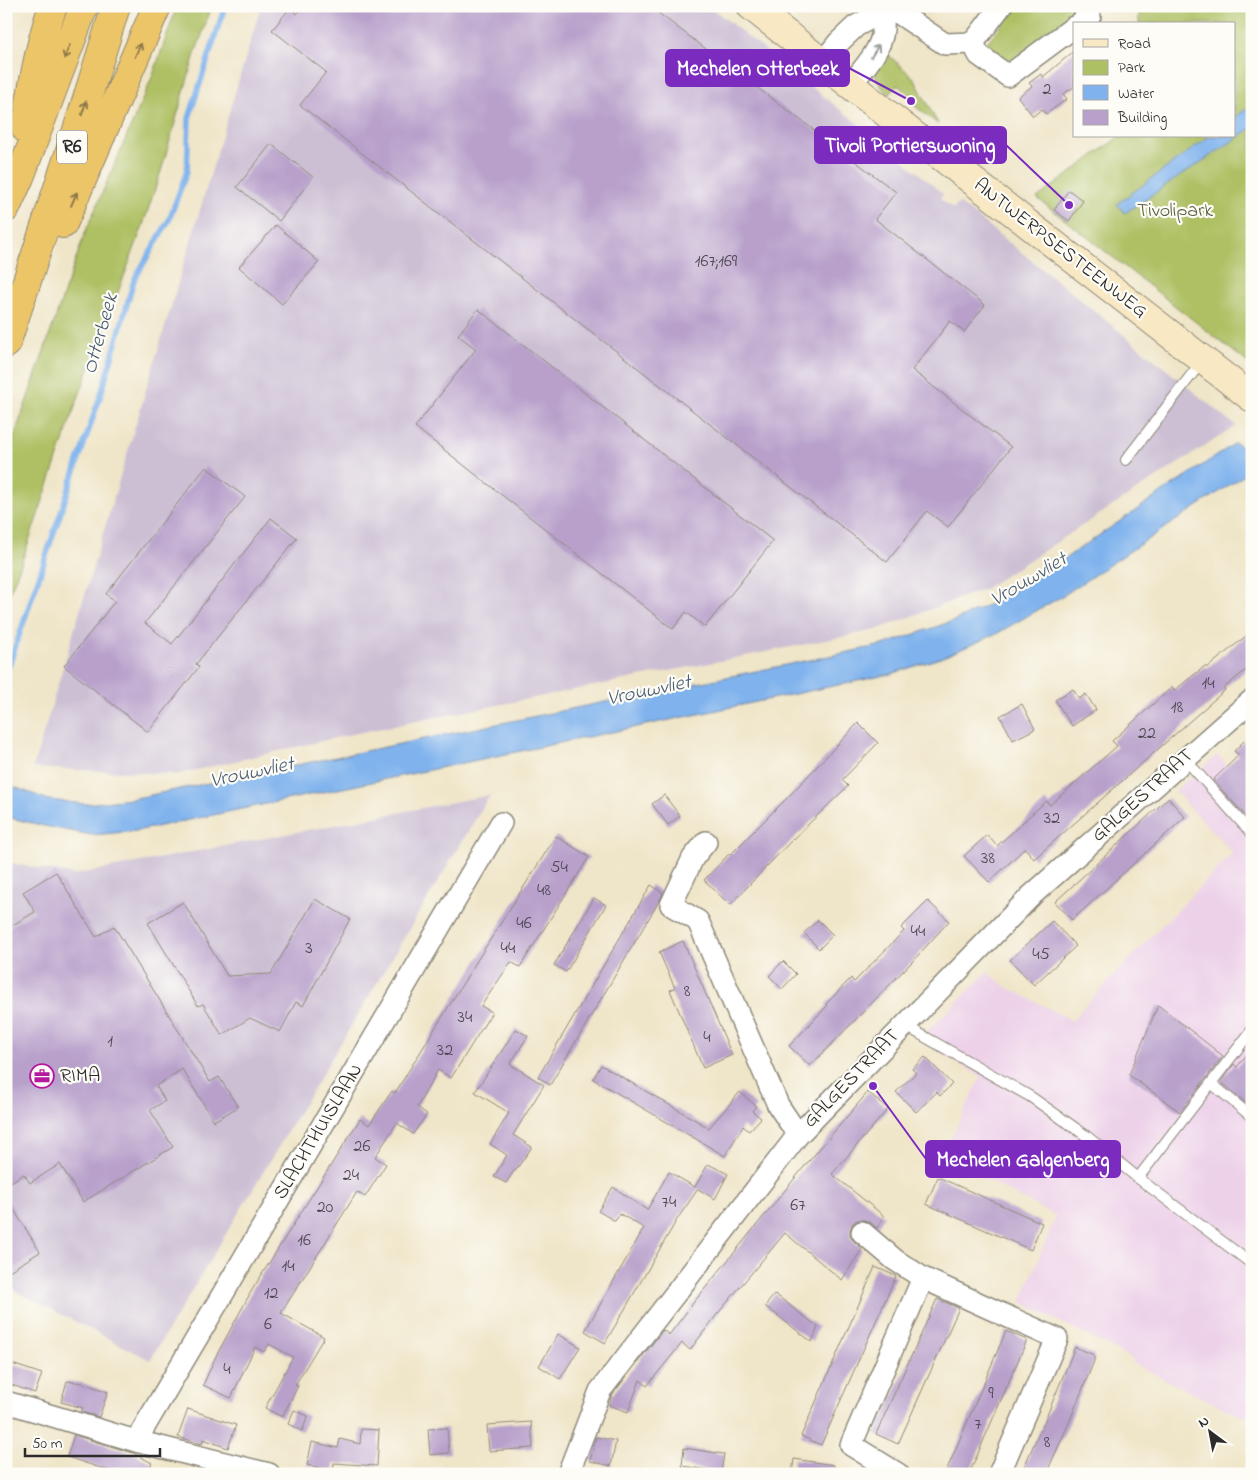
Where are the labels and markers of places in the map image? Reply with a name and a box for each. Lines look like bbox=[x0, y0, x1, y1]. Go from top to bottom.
callout: Mechelen Otterbeek bbox=[666, 50, 849, 86]
callout: Tivoli Portierswoning bbox=[815, 127, 1006, 163]
place label: RIMA bbox=[60, 1062, 100, 1091]
office icon: RIMA bbox=[29, 1063, 55, 1089]
callout: Mechelen Galgenberg bbox=[926, 1141, 1120, 1177]

